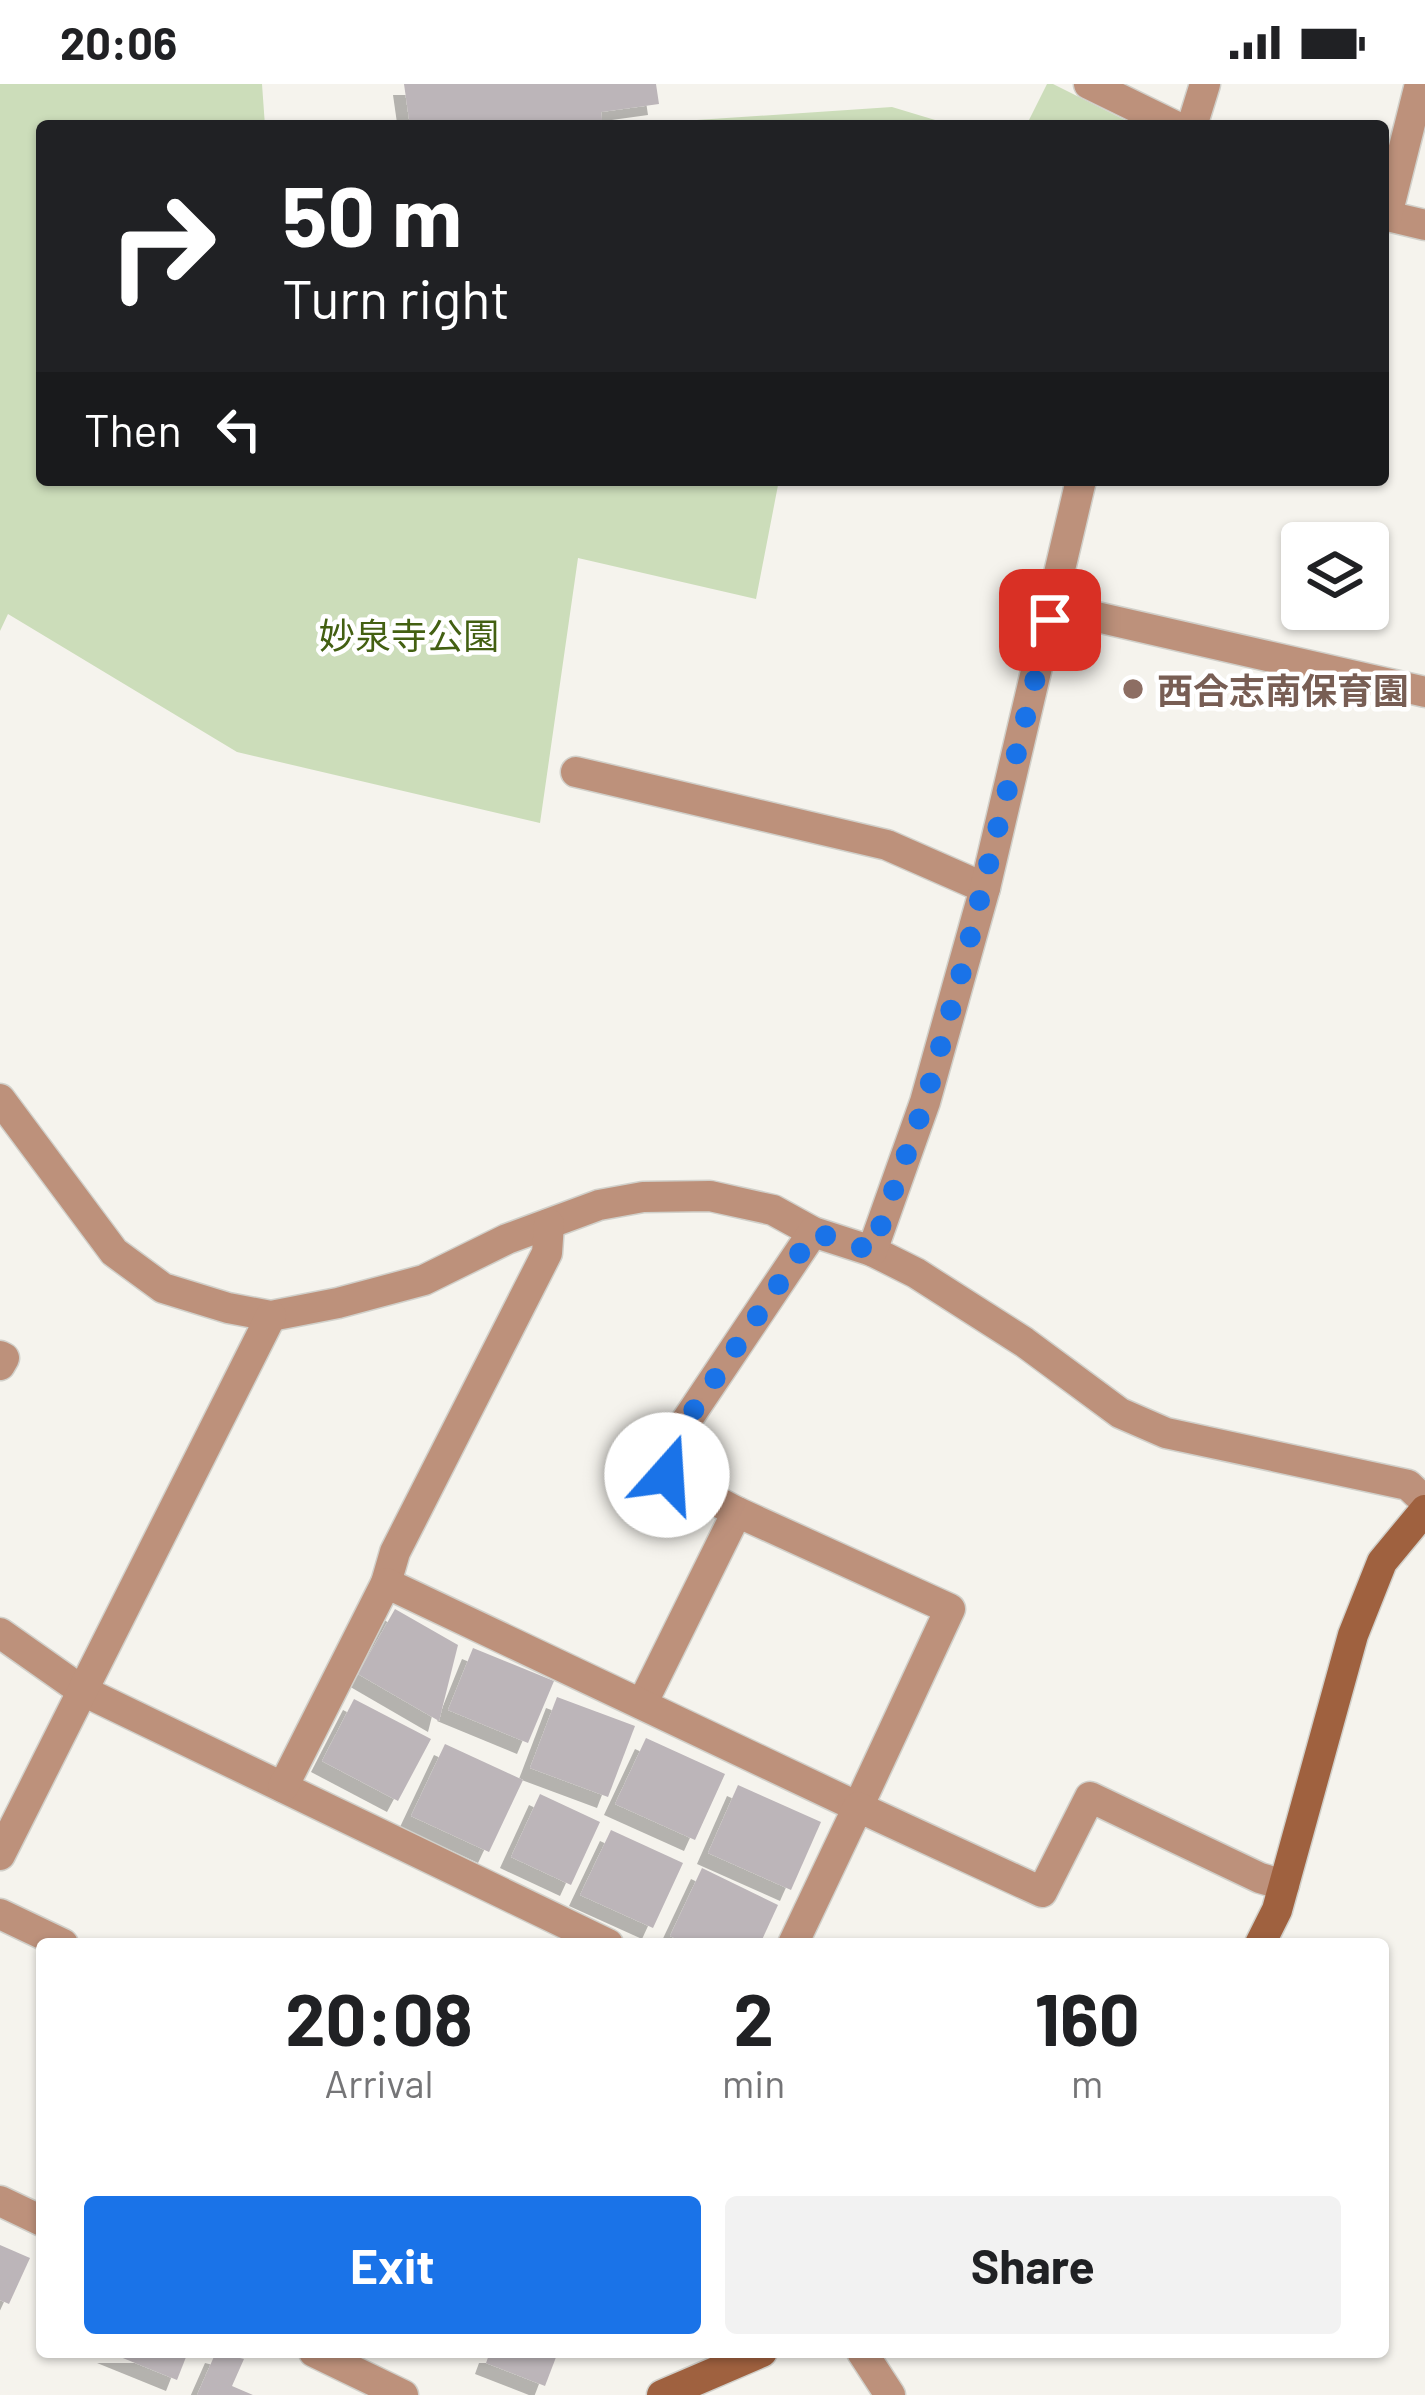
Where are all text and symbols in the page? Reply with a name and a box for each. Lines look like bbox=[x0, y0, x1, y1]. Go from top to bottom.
text: 20:06 bbox=[60, 15, 177, 69]
text: 50 m bbox=[282, 163, 462, 264]
icon: right bbox=[84, 168, 240, 324]
text: Turn right bbox=[282, 265, 510, 330]
icon: left bbox=[206, 396, 272, 462]
text: Then bbox=[84, 402, 182, 456]
map controls bbox=[1281, 522, 1389, 630]
button: layers bbox=[1281, 522, 1389, 630]
pin bbox=[999, 569, 1101, 671]
icon: arrive bbox=[1017, 587, 1083, 653]
park label: 妙泉寺公園 bbox=[319, 613, 499, 656]
place label: 西合志南保育園 bbox=[1157, 668, 1409, 711]
marker: 西合志南保育園 bbox=[1120, 676, 1146, 702]
position arrow bbox=[604, 1412, 730, 1538]
text: 20:08 bbox=[285, 1974, 473, 2060]
text: 2 bbox=[734, 1974, 774, 2060]
text: 160 bbox=[1035, 1974, 1140, 2060]
text: Arrival bbox=[325, 2059, 434, 2106]
text: min bbox=[722, 2059, 785, 2106]
text: m bbox=[1071, 2059, 1103, 2106]
button: Exit bbox=[84, 2196, 701, 2334]
button: Share bbox=[725, 2196, 1341, 2334]

